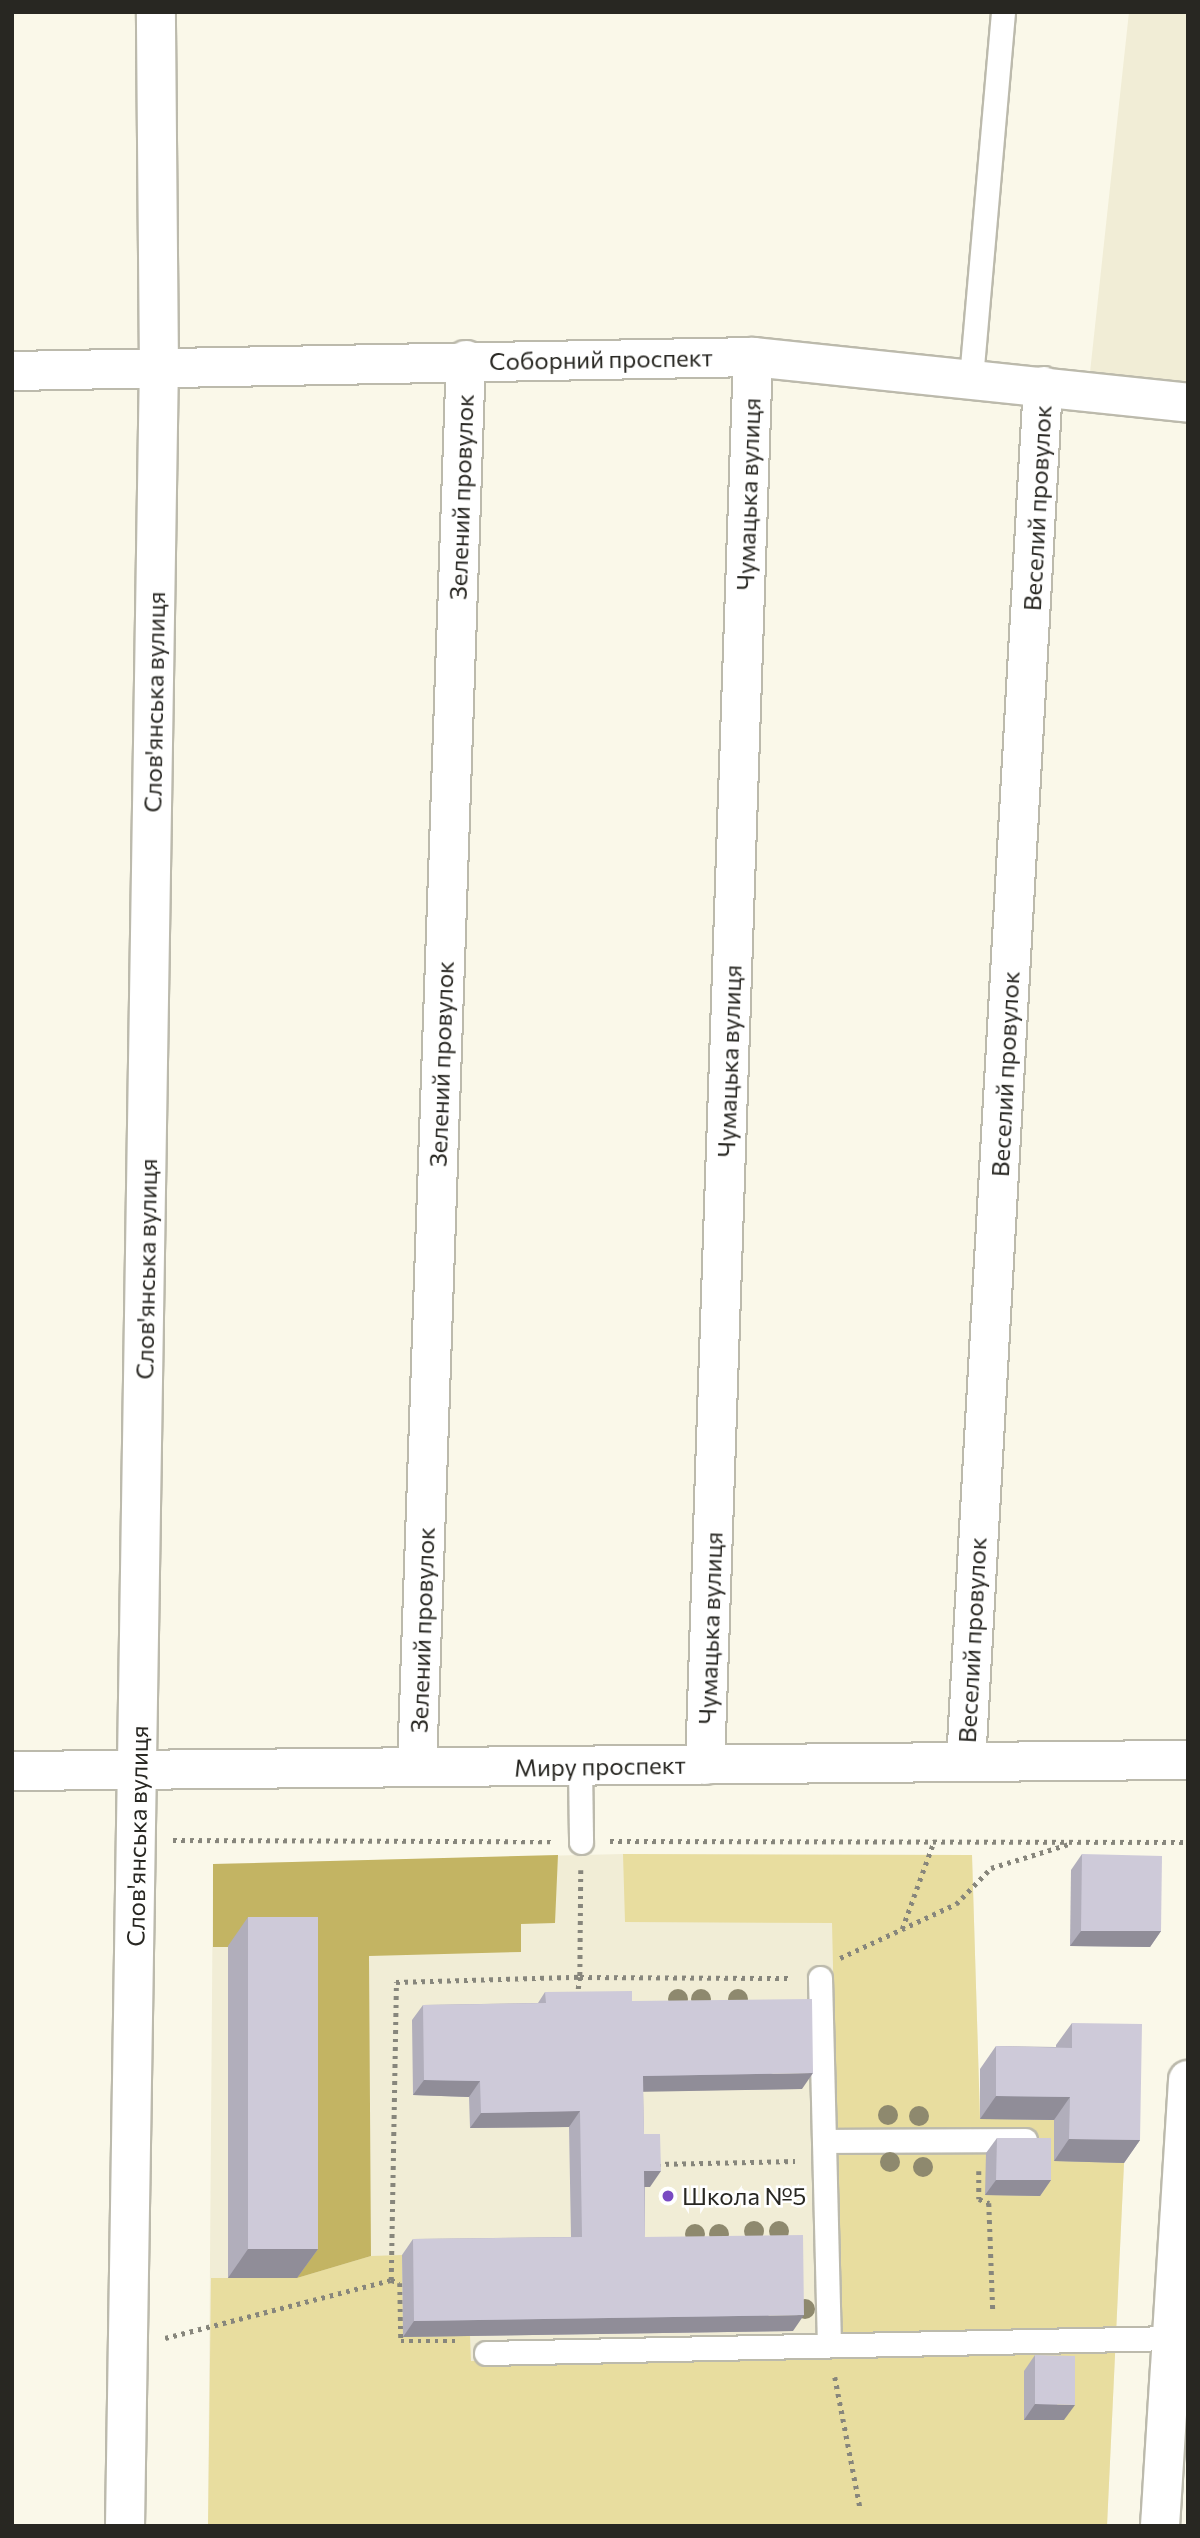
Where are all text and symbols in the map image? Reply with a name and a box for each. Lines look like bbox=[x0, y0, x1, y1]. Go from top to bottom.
street label: Соборний проспект bbox=[489, 343, 713, 375]
street label: Зелений провулок bbox=[443, 394, 479, 600]
street label: Чумацька вулиця bbox=[730, 397, 766, 591]
street label: Веселий провулок bbox=[1017, 404, 1057, 612]
street label: Слов'янська вулиця bbox=[138, 591, 170, 813]
street label: Зелений провулок bbox=[423, 961, 459, 1167]
street label: Чумацька вулиця bbox=[711, 964, 747, 1158]
street label: Веселий провулок bbox=[985, 970, 1025, 1178]
street label: Слов'янська вулиця bbox=[130, 1158, 162, 1380]
street label: Зелений провулок bbox=[404, 1527, 440, 1733]
street label: Чумацька вулиця bbox=[692, 1531, 728, 1725]
street label: Веселий провулок bbox=[952, 1536, 992, 1744]
street label: Слов'янська вулиця bbox=[121, 1725, 153, 1947]
street label: Миру проспект bbox=[514, 1750, 686, 1782]
place label: Школа №5 bbox=[682, 2182, 806, 2210]
marker: Школа №5 bbox=[660, 2188, 676, 2204]

